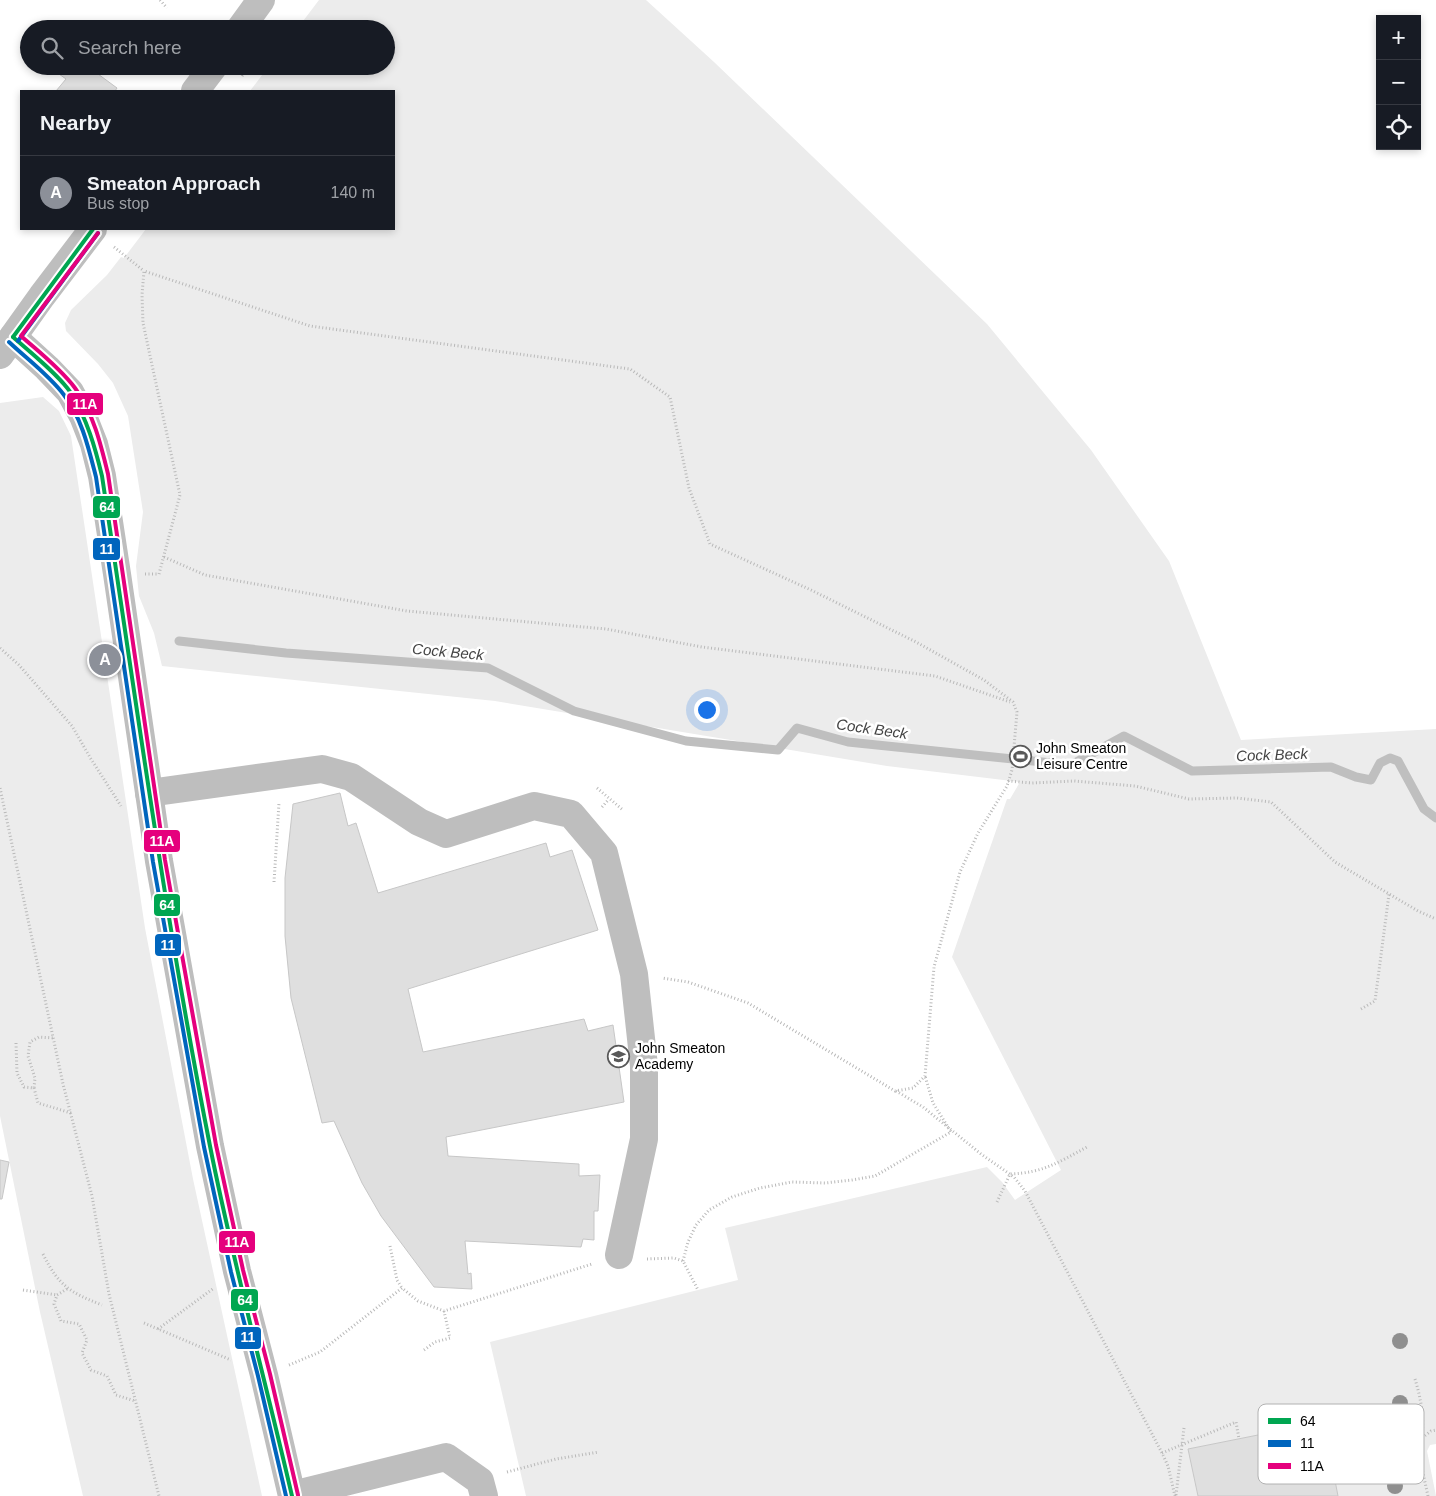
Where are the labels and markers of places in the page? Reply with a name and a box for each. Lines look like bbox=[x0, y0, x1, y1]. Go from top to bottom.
pin: A bbox=[89, 641, 121, 679]
place label: John Smeaton Leisure Centre bbox=[1036, 740, 1128, 772]
sports icon: John Smeaton Leisure Centre bbox=[1008, 744, 1032, 768]
place label: John Smeaton Academy bbox=[635, 1040, 725, 1072]
school or university icon: John Smeaton Academy bbox=[607, 1044, 631, 1068]

